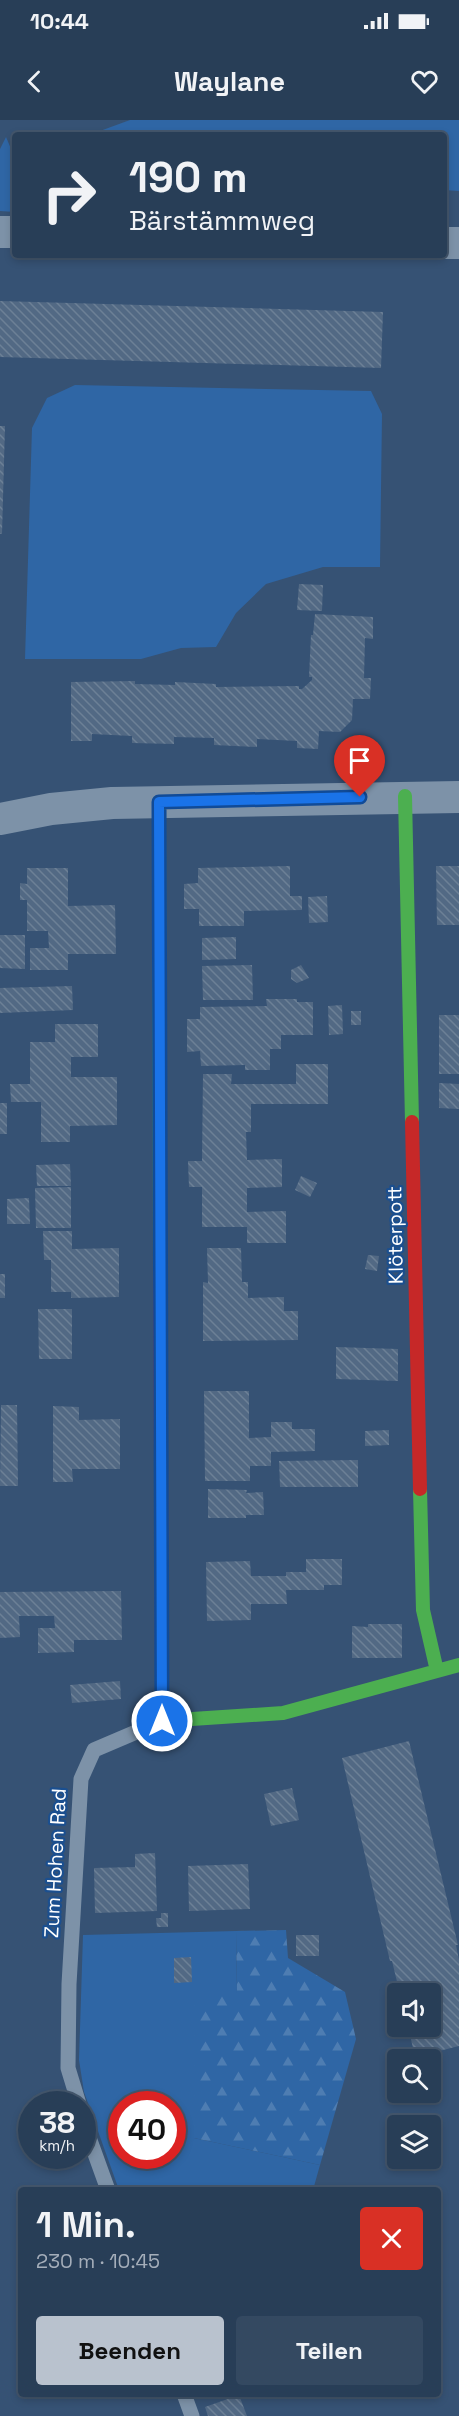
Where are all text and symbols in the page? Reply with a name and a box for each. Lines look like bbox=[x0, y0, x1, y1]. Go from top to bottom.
text: 10:44 bbox=[30, 7, 89, 35]
text: Waylane bbox=[174, 64, 285, 99]
icon: back bbox=[18, 65, 51, 98]
icon: heart bbox=[408, 65, 441, 98]
text: 190 m bbox=[129, 151, 248, 204]
icon: right bbox=[30, 156, 108, 234]
text: Bärstämmweg bbox=[129, 203, 315, 238]
pin bbox=[334, 735, 385, 797]
icon: arrive bbox=[343, 744, 376, 777]
street label: Klöterpott bbox=[381, 1186, 409, 1284]
position arrow bbox=[130, 1689, 194, 1753]
street label: Zum Hohen Rad bbox=[38, 1788, 72, 1938]
map controls bbox=[387, 1983, 441, 2169]
button: sound bbox=[387, 1983, 441, 2037]
button: search bbox=[387, 2049, 441, 2103]
speed limit sign: 40 bbox=[108, 2091, 186, 2169]
text: 38 bbox=[39, 2103, 75, 2142]
button: layers bbox=[387, 2115, 441, 2169]
text: km/h bbox=[39, 2136, 75, 2155]
text: 1 Min. bbox=[36, 2202, 136, 2248]
button: close bbox=[360, 2207, 423, 2270]
text: 230 m · 10:45 bbox=[36, 2248, 160, 2274]
button: Beenden bbox=[36, 2316, 224, 2385]
button: Teilen bbox=[236, 2316, 423, 2385]

